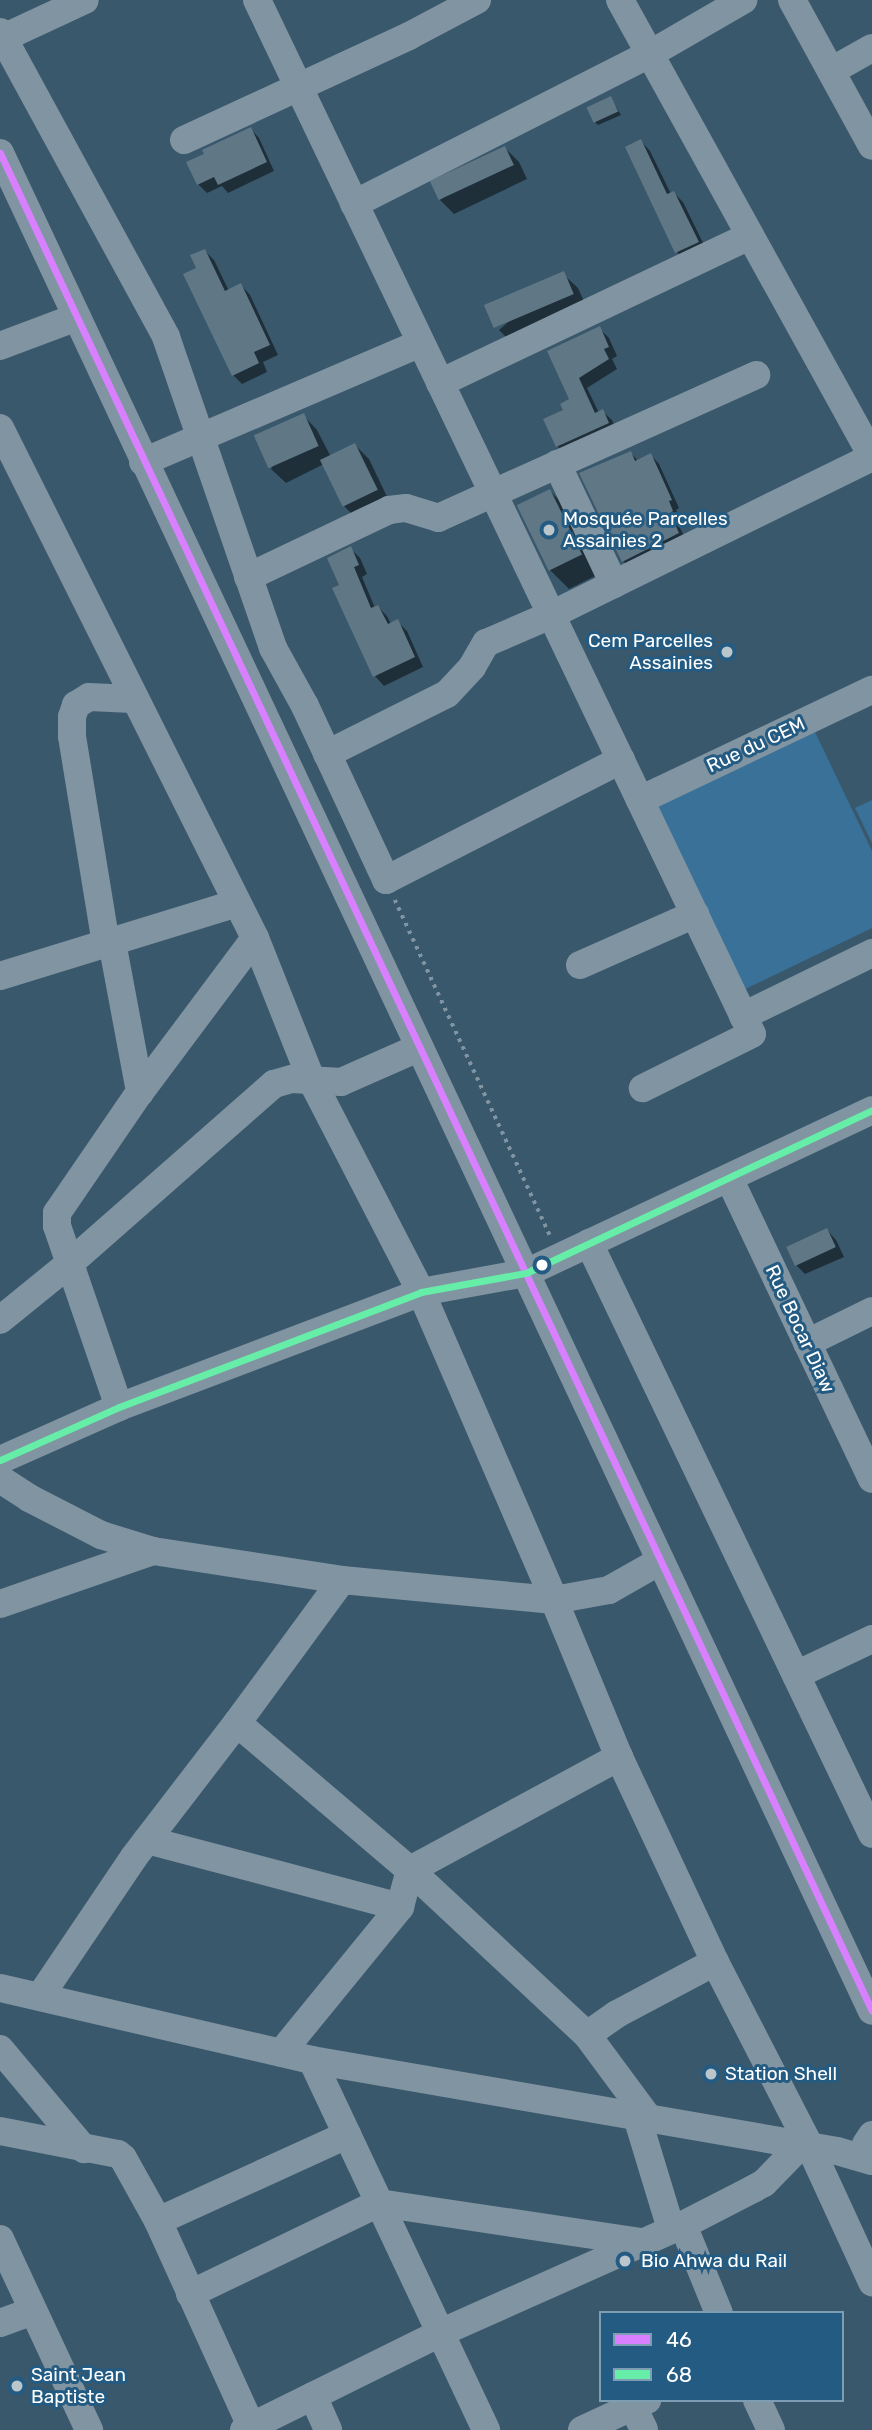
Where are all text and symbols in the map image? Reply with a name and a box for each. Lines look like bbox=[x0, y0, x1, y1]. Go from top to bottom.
place label: Mosquée Parcelles Assainies 2 bbox=[563, 508, 728, 552]
marker: Mosquée Parcelles Assainies 2 bbox=[541, 522, 557, 538]
place label: Cem Parcelles Assainies bbox=[588, 630, 713, 674]
marker: Cem Parcelles Assainies bbox=[719, 644, 735, 660]
street label: Rue du CEM bbox=[703, 712, 809, 778]
unlabelled marker bbox=[535, 1258, 549, 1272]
street label: Rue Bocar Diaw bbox=[760, 1261, 840, 1397]
place label: Station Shell bbox=[725, 2063, 837, 2085]
marker: Station Shell bbox=[703, 2066, 719, 2082]
place label: Bio Ahwa du Rail bbox=[641, 2250, 788, 2272]
marker: Bio Ahwa du Rail bbox=[615, 2251, 635, 2271]
legend bbox=[599, 2311, 844, 2402]
text: 46 bbox=[666, 2327, 692, 2352]
text: 68 bbox=[666, 2362, 692, 2387]
place label: Saint Jean Baptiste bbox=[31, 2364, 126, 2408]
marker: Saint Jean Baptiste bbox=[9, 2378, 25, 2394]

